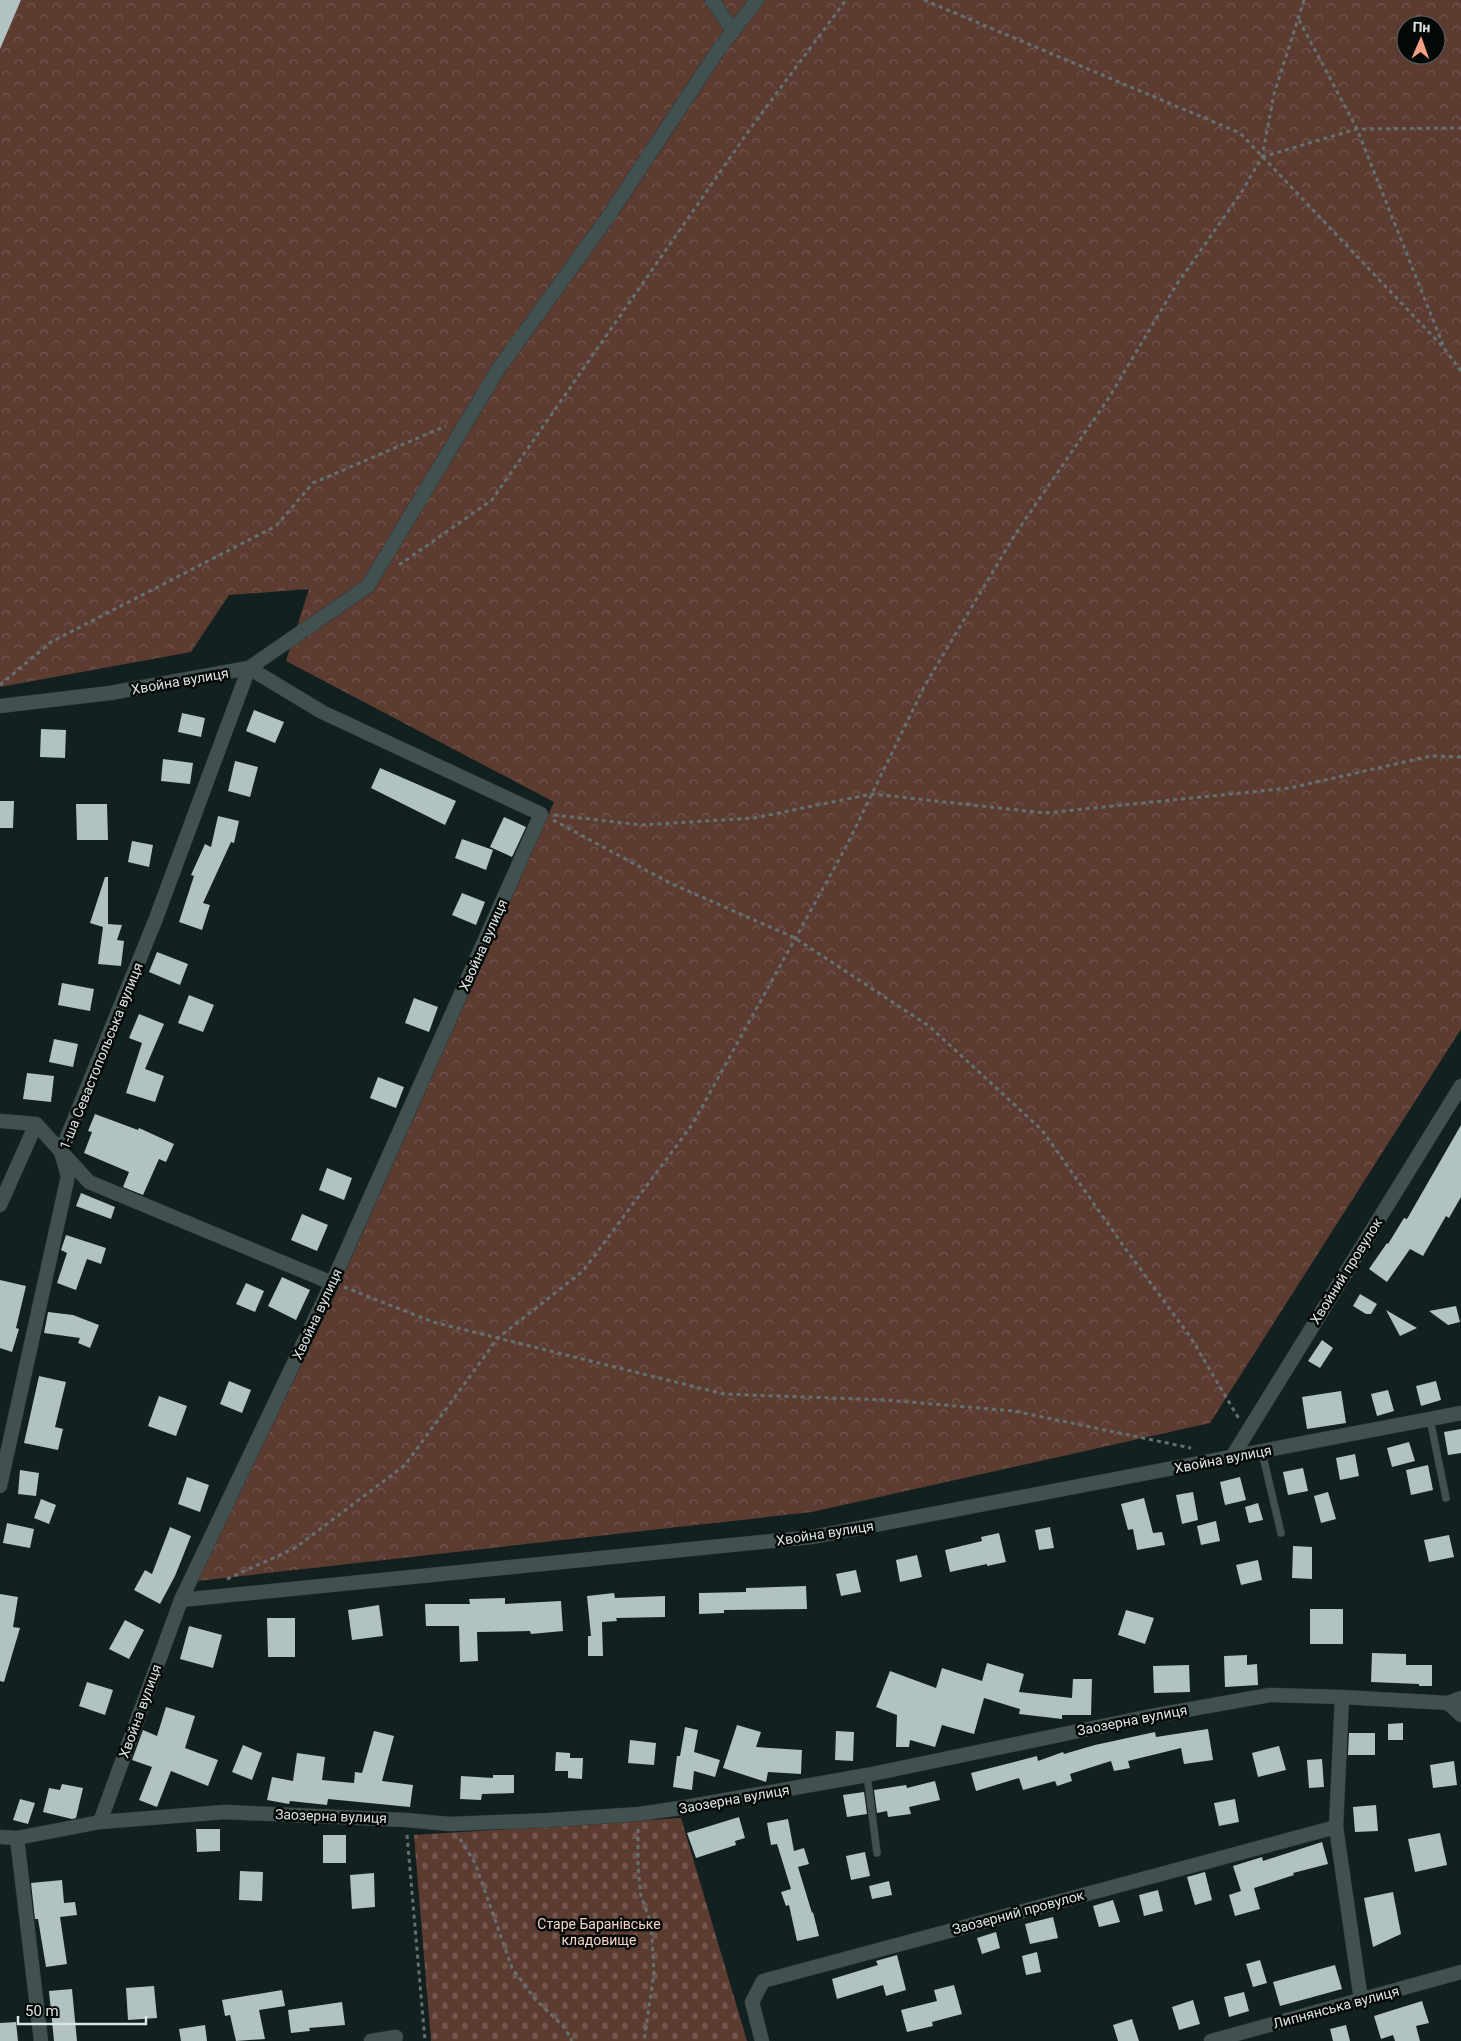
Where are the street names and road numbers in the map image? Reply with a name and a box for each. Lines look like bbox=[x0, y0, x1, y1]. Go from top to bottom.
street label: Хвойна вулиця bbox=[130, 665, 230, 697]
street label: Хвойна вулиця bbox=[456, 897, 510, 993]
street label: 1-ша Севастопольська вулиця bbox=[56, 960, 146, 1152]
street label: Хвойний провулок bbox=[1307, 1214, 1385, 1327]
street label: Хвойна вулиця bbox=[289, 1266, 345, 1362]
street label: Хвойна вулиця bbox=[1173, 1442, 1273, 1476]
street label: Хвойна вулиця bbox=[775, 1517, 875, 1549]
street label: Хвойна вулиця bbox=[116, 1662, 164, 1760]
street label: Заозерна вулиця bbox=[1076, 1701, 1188, 1739]
street label: Заозерна вулиця bbox=[677, 1781, 791, 1817]
street label: Заозерна вулиця bbox=[275, 1806, 387, 1826]
street label: Заозерний провулок bbox=[950, 1887, 1086, 1937]
street label: Липнянська вулиця bbox=[1271, 1982, 1401, 2032]

